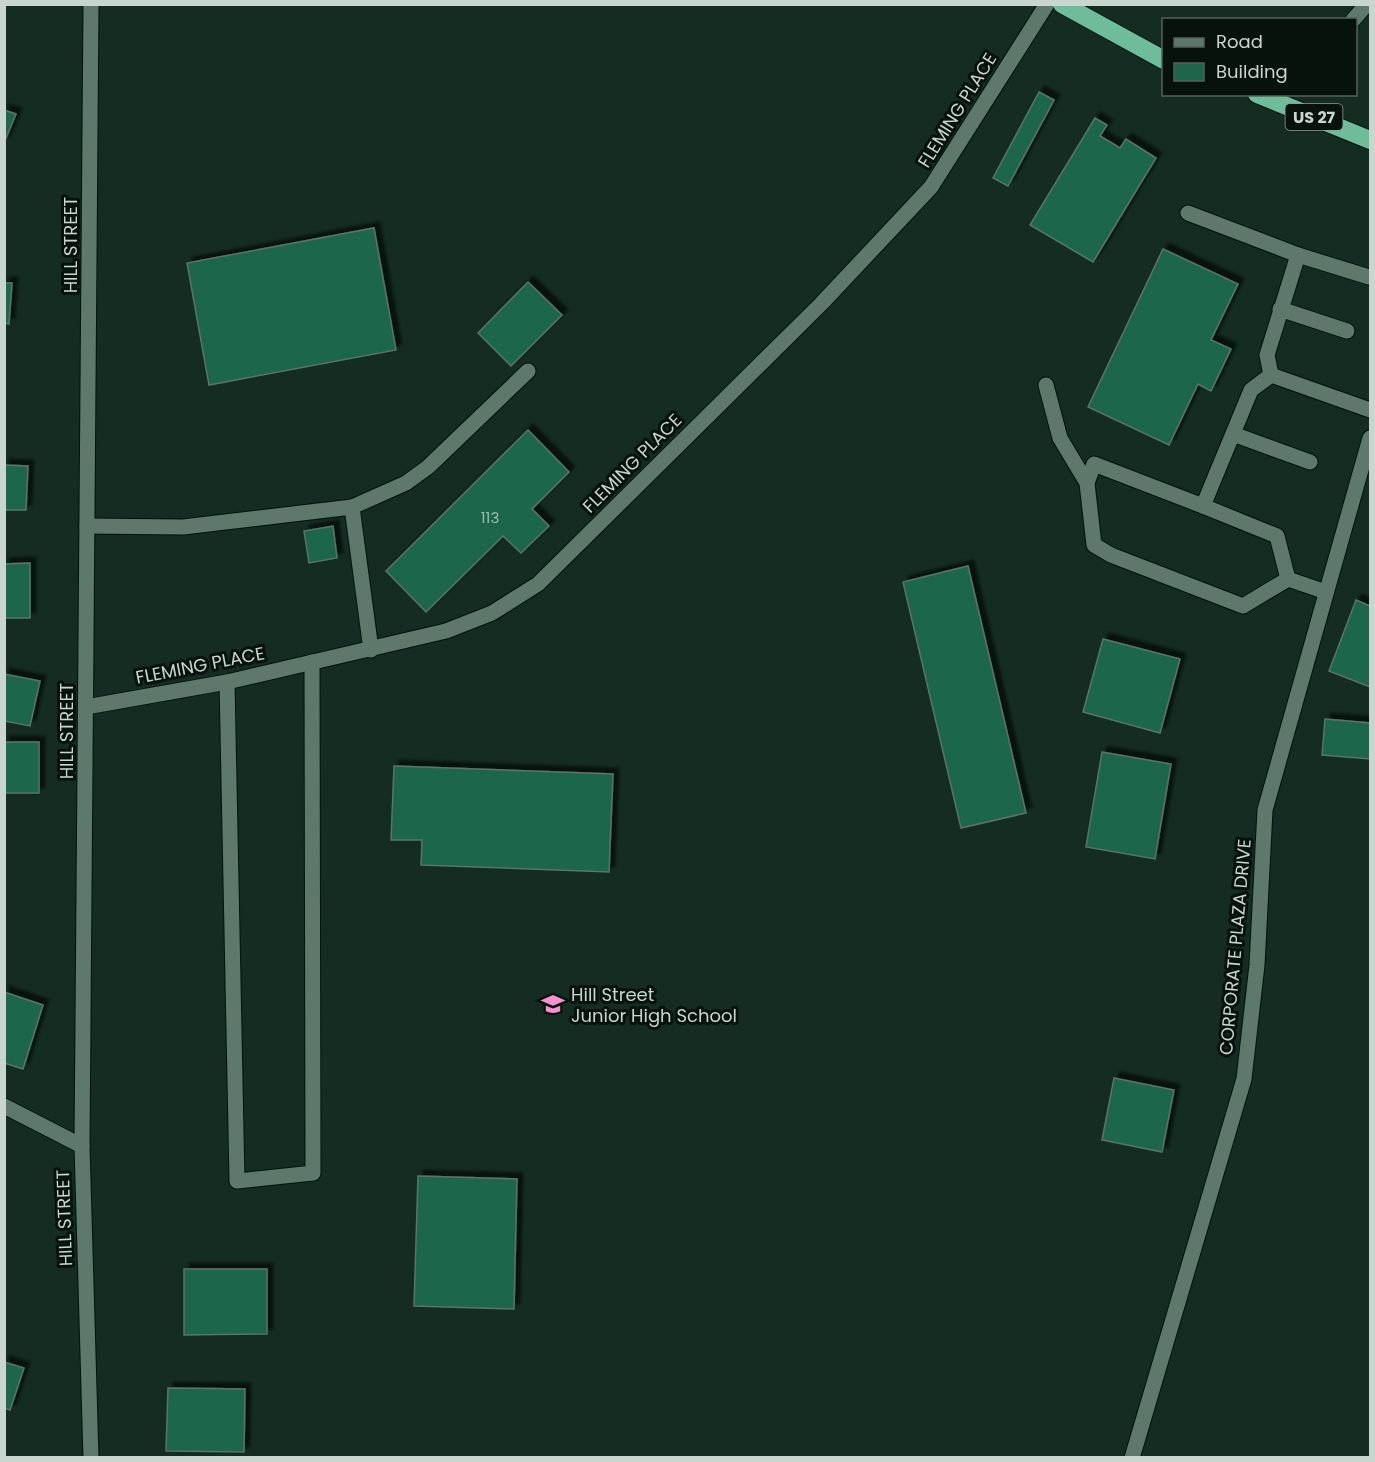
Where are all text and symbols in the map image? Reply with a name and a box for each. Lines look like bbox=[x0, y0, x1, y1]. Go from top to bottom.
legend bbox=[1162, 18, 1357, 96]
text: Road bbox=[1216, 29, 1263, 54]
street label: FLEMING PLACE bbox=[912, 48, 1002, 172]
text: Building bbox=[1216, 59, 1288, 84]
road number: US 27 bbox=[1286, 104, 1342, 130]
street label: HILL STREET bbox=[58, 196, 83, 293]
street label: FLEMING PLACE bbox=[577, 408, 687, 518]
house number: 113 bbox=[481, 507, 499, 528]
street label: FLEMING PLACE bbox=[133, 640, 267, 690]
street label: HILL STREET bbox=[54, 682, 79, 779]
street label: CORPORATE PLAZA DRIVE bbox=[1213, 838, 1257, 1056]
place label: Hill Street Junior High School bbox=[571, 982, 737, 1028]
school or university icon: Hill Street Junior High School bbox=[540, 991, 566, 1017]
street label: HILL STREET bbox=[50, 1169, 78, 1267]

